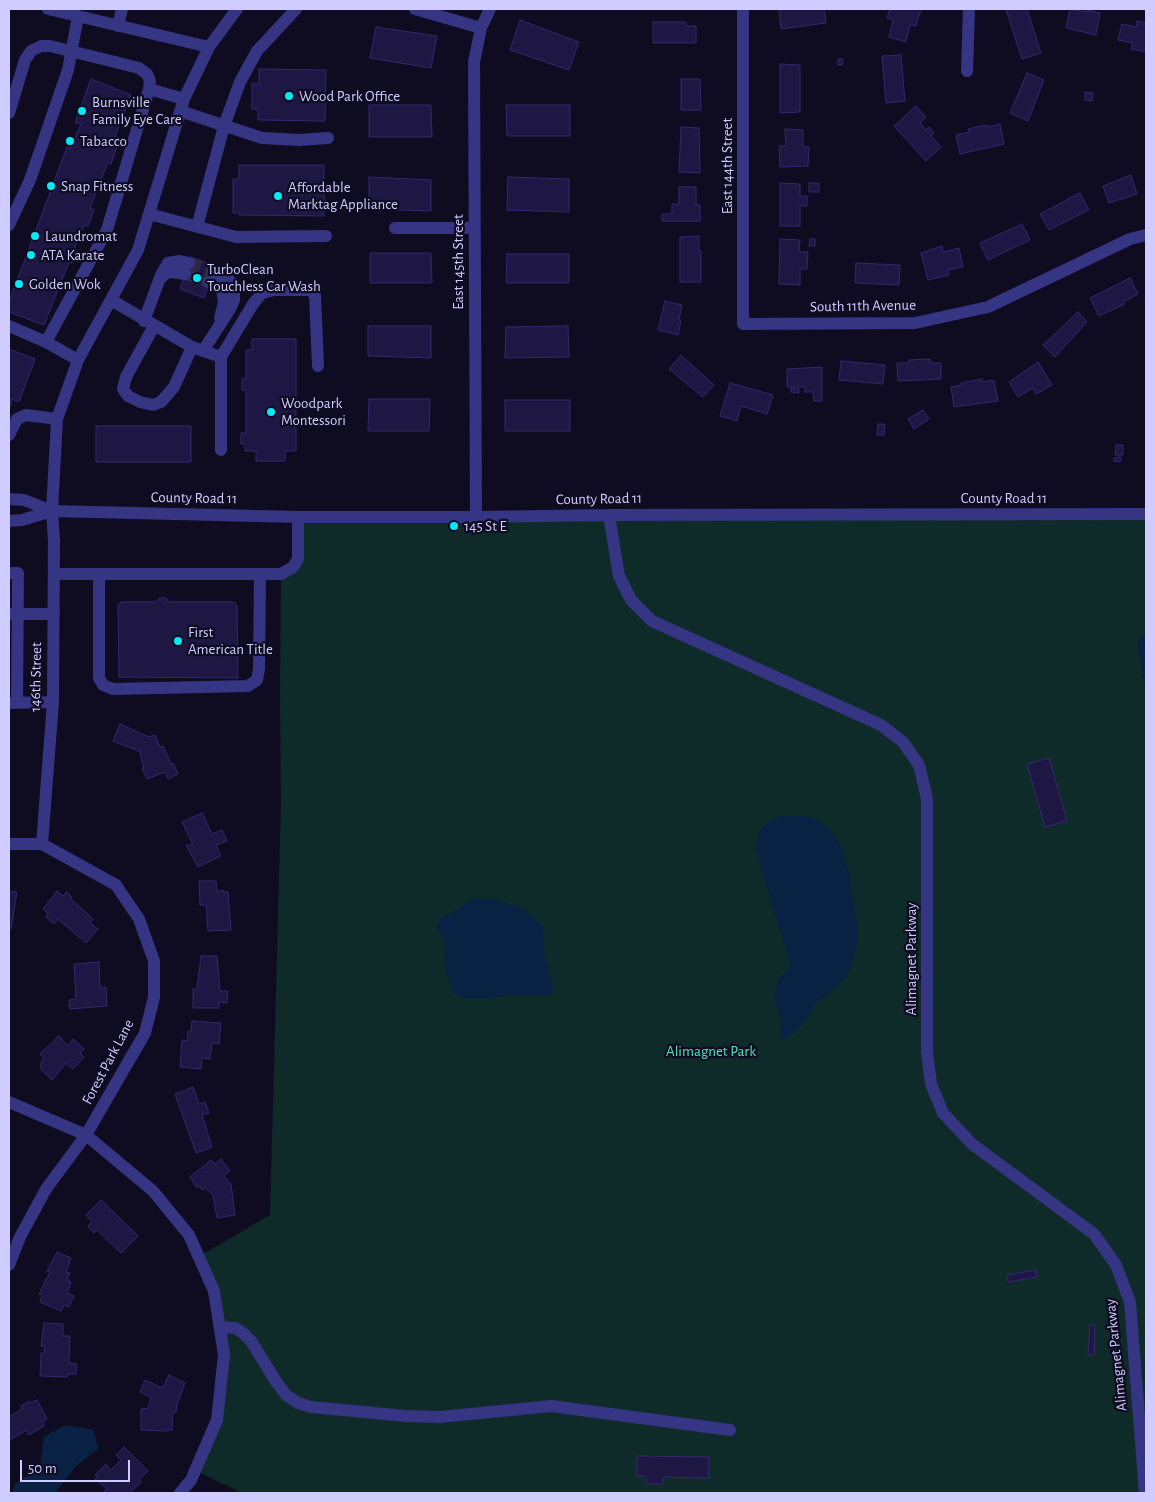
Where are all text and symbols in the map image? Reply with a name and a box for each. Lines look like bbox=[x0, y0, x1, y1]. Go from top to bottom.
place label: Wood Park Office bbox=[299, 87, 400, 105]
marker: Wood Park Office bbox=[283, 90, 295, 102]
place label: Burnsville Family Eye Care bbox=[92, 93, 182, 128]
marker: Burnsville Family Eye Care bbox=[76, 105, 88, 117]
street label: East 144th Street bbox=[718, 118, 736, 214]
place label: Tabacco bbox=[80, 132, 127, 150]
marker: Tabacco bbox=[64, 135, 76, 147]
place label: Snap Fitness bbox=[61, 177, 133, 195]
place label: Affordable Marktag Appliance bbox=[288, 178, 398, 213]
marker: Snap Fitness bbox=[45, 180, 57, 192]
marker: Affordable Marktag Appliance bbox=[272, 190, 284, 202]
street label: East 145th Street bbox=[449, 214, 467, 310]
place label: Laundromat bbox=[45, 227, 117, 245]
marker: Laundromat bbox=[29, 230, 41, 242]
place label: ATA Karate bbox=[41, 246, 104, 264]
marker: ATA Karate bbox=[25, 249, 37, 261]
place label: TurboClean Touchless Car Wash bbox=[207, 260, 321, 295]
marker: TurboClean Touchless Car Wash bbox=[191, 272, 203, 284]
place label: Golden Wok bbox=[29, 275, 101, 293]
marker: Golden Wok bbox=[13, 278, 25, 290]
street label: South 11th Avenue bbox=[810, 296, 916, 316]
place label: Woodpark Montessori bbox=[281, 394, 346, 429]
marker: Woodpark Montessori bbox=[265, 406, 277, 418]
street label: County Road 11 bbox=[151, 488, 237, 508]
street label: County Road 11 bbox=[556, 489, 642, 509]
street label: County Road 11 bbox=[961, 489, 1047, 507]
place label: 145 St E bbox=[464, 517, 507, 535]
marker: 145 St E bbox=[448, 520, 460, 532]
place label: First American Title bbox=[188, 623, 273, 658]
marker: First American Title bbox=[172, 635, 184, 647]
street label: 146th Street bbox=[26, 642, 46, 712]
street label: Alimagnet Parkway bbox=[902, 902, 920, 1016]
street label: Forest Park Lane bbox=[78, 1016, 138, 1108]
park label: Alimagnet Park bbox=[666, 1042, 756, 1060]
street label: Alimagnet Parkway bbox=[1101, 1298, 1131, 1412]
scale bar bbox=[22, 1450, 132, 1482]
text: 50 m bbox=[28, 1461, 57, 1476]

